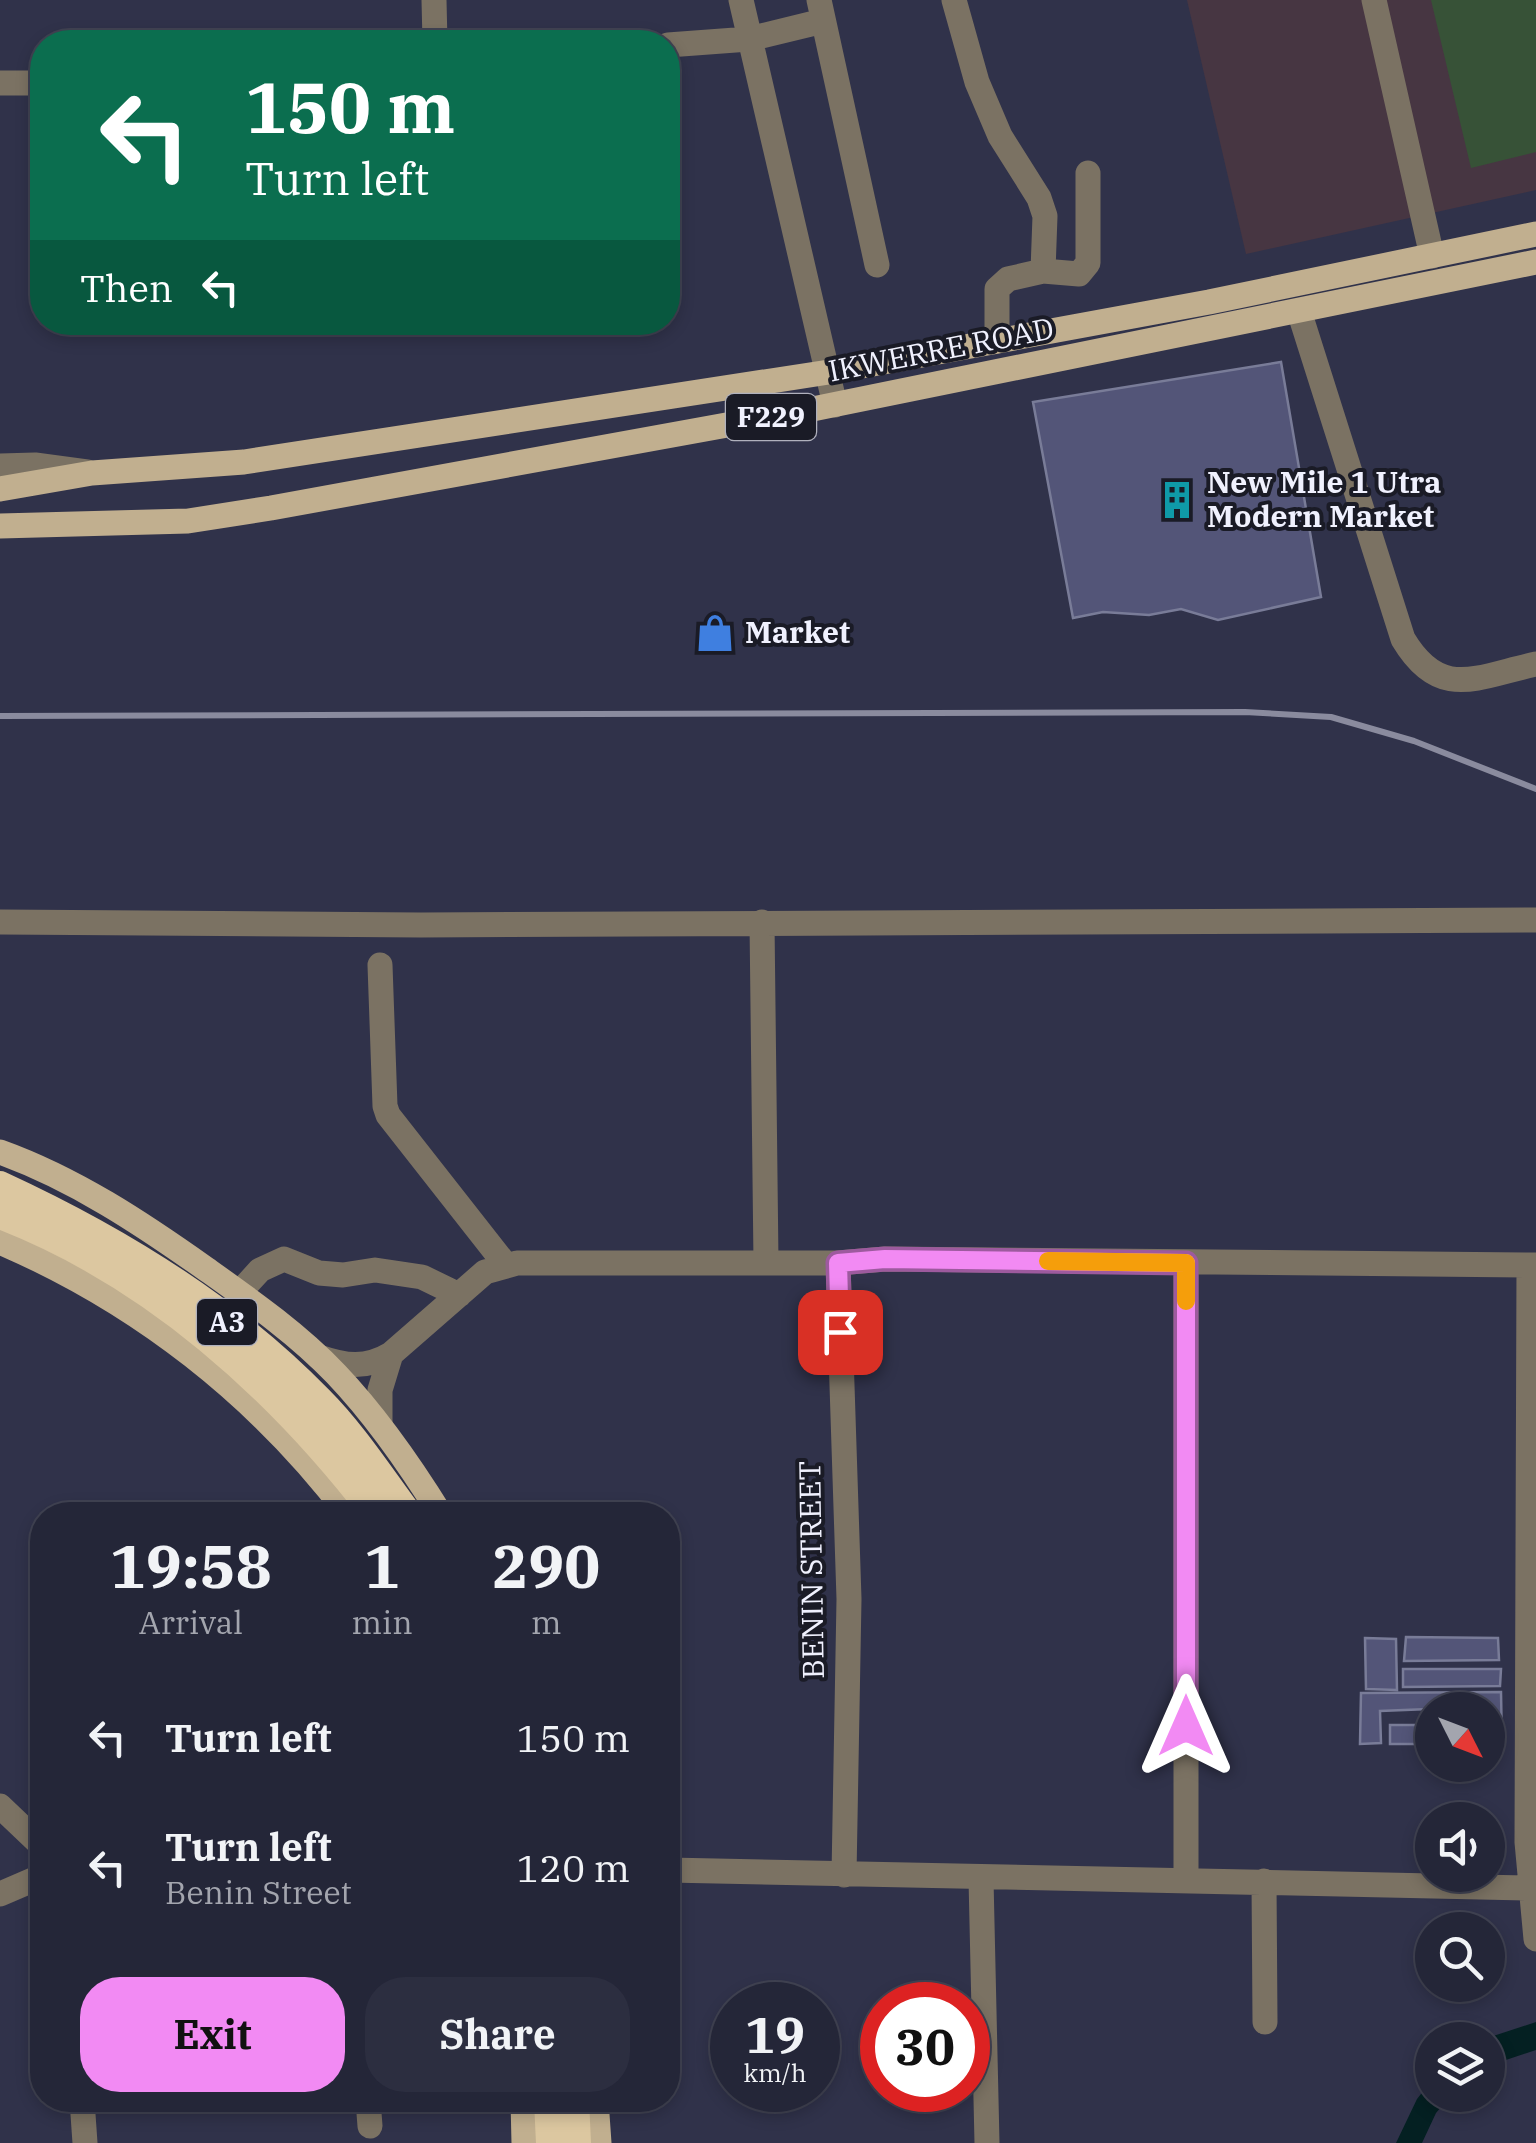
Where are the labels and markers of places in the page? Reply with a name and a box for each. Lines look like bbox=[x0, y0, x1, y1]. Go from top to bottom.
place label: New Mile 1 Utra Modern Market bbox=[1207, 462, 1441, 535]
building icon: New Mile 1 Utra Modern Market bbox=[1156, 479, 1198, 521]
shop icon: Market bbox=[694, 612, 736, 654]
place label: Market bbox=[745, 612, 850, 651]
pin bbox=[798, 1290, 883, 1375]

